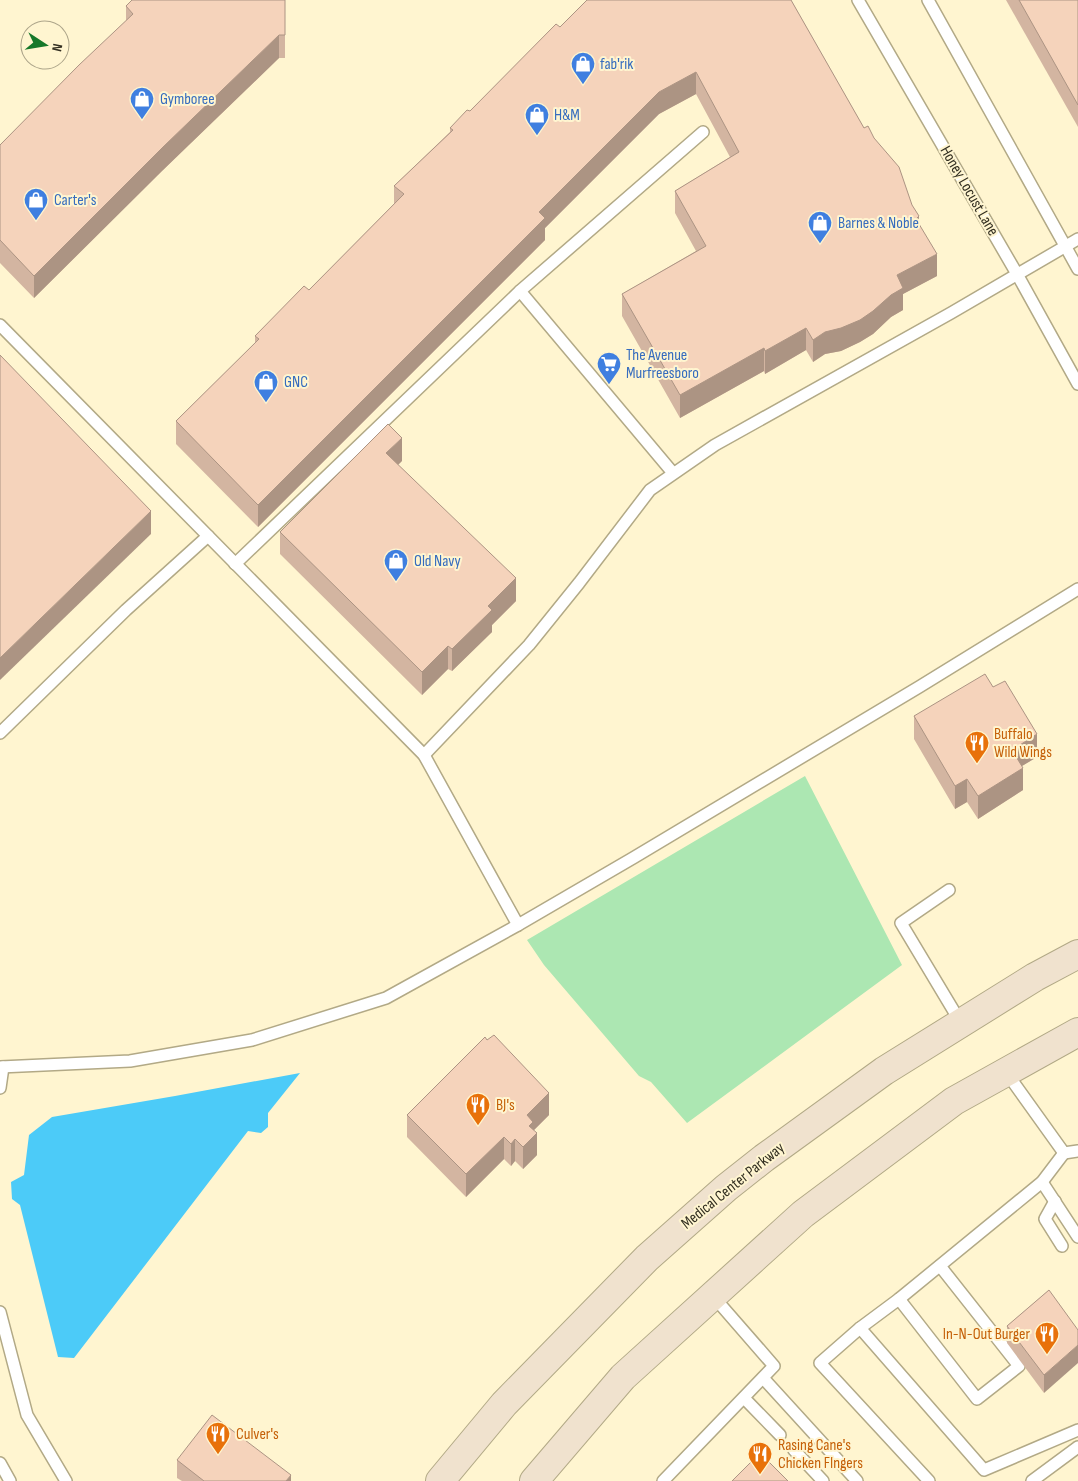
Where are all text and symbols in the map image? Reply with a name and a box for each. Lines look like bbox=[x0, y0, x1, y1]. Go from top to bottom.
north arrow bbox=[20, 20, 70, 70]
text: N bbox=[48, 42, 66, 53]
shop icon: fab'rik bbox=[570, 51, 596, 85]
place label: fab'rik bbox=[600, 55, 633, 74]
shop icon: Gymboree bbox=[129, 86, 155, 120]
place label: Gymboree bbox=[160, 90, 215, 109]
shop icon: H&M bbox=[524, 102, 550, 136]
place label: H&M bbox=[554, 106, 580, 125]
street label: Honey Locust Lane bbox=[936, 143, 1002, 239]
shop icon: Carter's bbox=[23, 187, 49, 221]
place label: Carter's bbox=[54, 191, 97, 210]
shop icon: Barnes & Noble bbox=[807, 210, 833, 244]
place label: Barnes & Noble bbox=[838, 214, 919, 233]
place label: The Avenue Murfreesboro bbox=[626, 346, 699, 383]
supermarket icon: The Avenue Murfreesboro bbox=[596, 351, 622, 385]
shop icon: GNC bbox=[253, 369, 279, 403]
place label: GNC bbox=[284, 373, 308, 392]
shop icon: Old Navy bbox=[383, 548, 409, 582]
place label: Old Navy bbox=[414, 552, 461, 571]
place label: Buffalo Wild Wings bbox=[994, 725, 1052, 762]
restaurant icon: Buffalo Wild Wings bbox=[964, 730, 990, 764]
restaurant icon: BJ's bbox=[465, 1092, 491, 1126]
place label: BJ's bbox=[496, 1096, 515, 1115]
street label: Medical Center Parkway bbox=[678, 1139, 788, 1233]
restaurant icon: In-N-Out Burger bbox=[1034, 1321, 1060, 1355]
place label: In-N-Out Burger bbox=[943, 1325, 1030, 1344]
restaurant icon: Culver's bbox=[205, 1421, 231, 1455]
place label: Culver's bbox=[236, 1425, 279, 1444]
place label: Rasing Cane's Chicken FIngers bbox=[778, 1436, 863, 1473]
restaurant icon: Rasing Cane's Chicken FIngers bbox=[747, 1441, 773, 1475]

